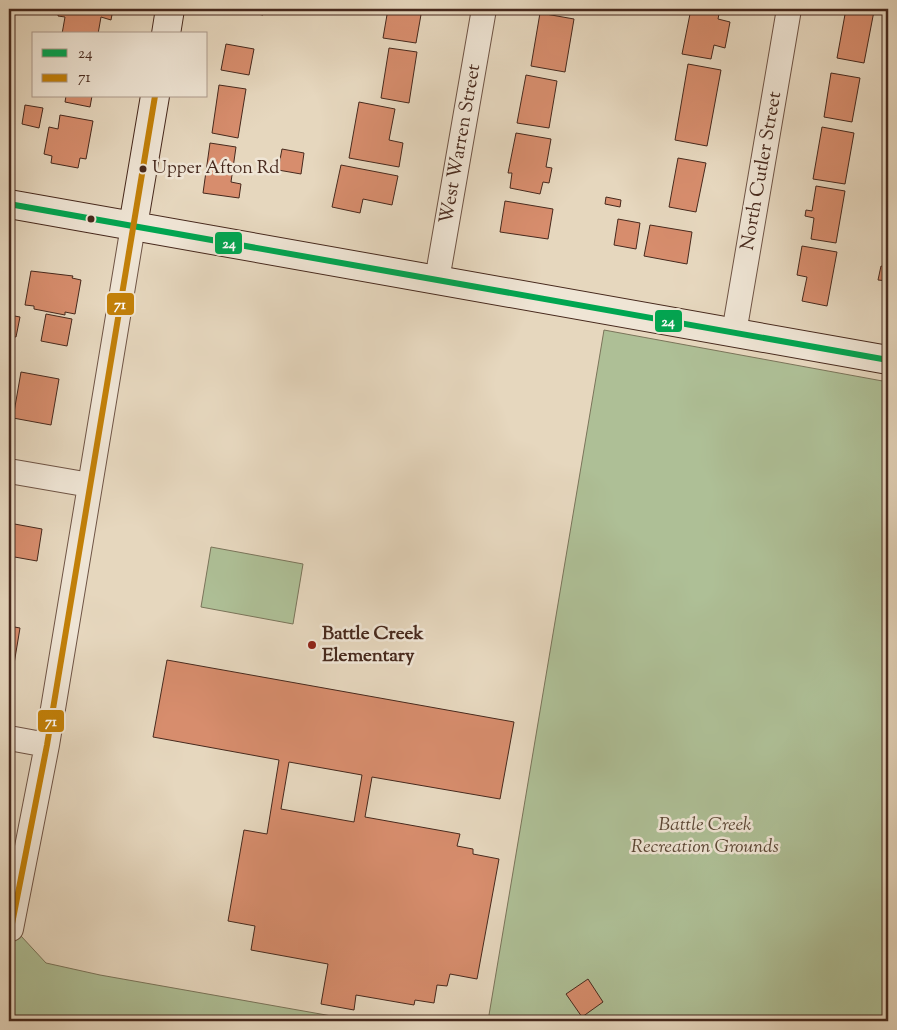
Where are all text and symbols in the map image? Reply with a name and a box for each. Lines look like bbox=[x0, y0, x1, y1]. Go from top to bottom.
legend bbox=[32, 32, 208, 98]
text: 24 bbox=[78, 44, 93, 65]
street label: West Warren Street bbox=[434, 61, 488, 226]
text: 71 bbox=[78, 68, 91, 89]
street label: North Cutler Street bbox=[735, 89, 789, 253]
place label: Upper Afton Rd bbox=[152, 156, 279, 182]
marker: Upper Afton Rd bbox=[138, 164, 148, 174]
unlabelled marker bbox=[86, 214, 96, 224]
line badge: 24 bbox=[214, 231, 243, 255]
text: 24 bbox=[222, 235, 236, 255]
line badge: 71 bbox=[106, 292, 135, 316]
text: 71 bbox=[114, 296, 126, 316]
line badge: 24 bbox=[654, 309, 683, 333]
text: 24 bbox=[661, 313, 675, 333]
place label: Battle Creek Elementary bbox=[322, 621, 424, 670]
marker: Battle Creek Elementary bbox=[306, 639, 318, 651]
line badge: 71 bbox=[37, 709, 65, 733]
text: 71 bbox=[45, 713, 57, 733]
park label: Battle Creek Recreation Grounds bbox=[631, 812, 779, 861]

